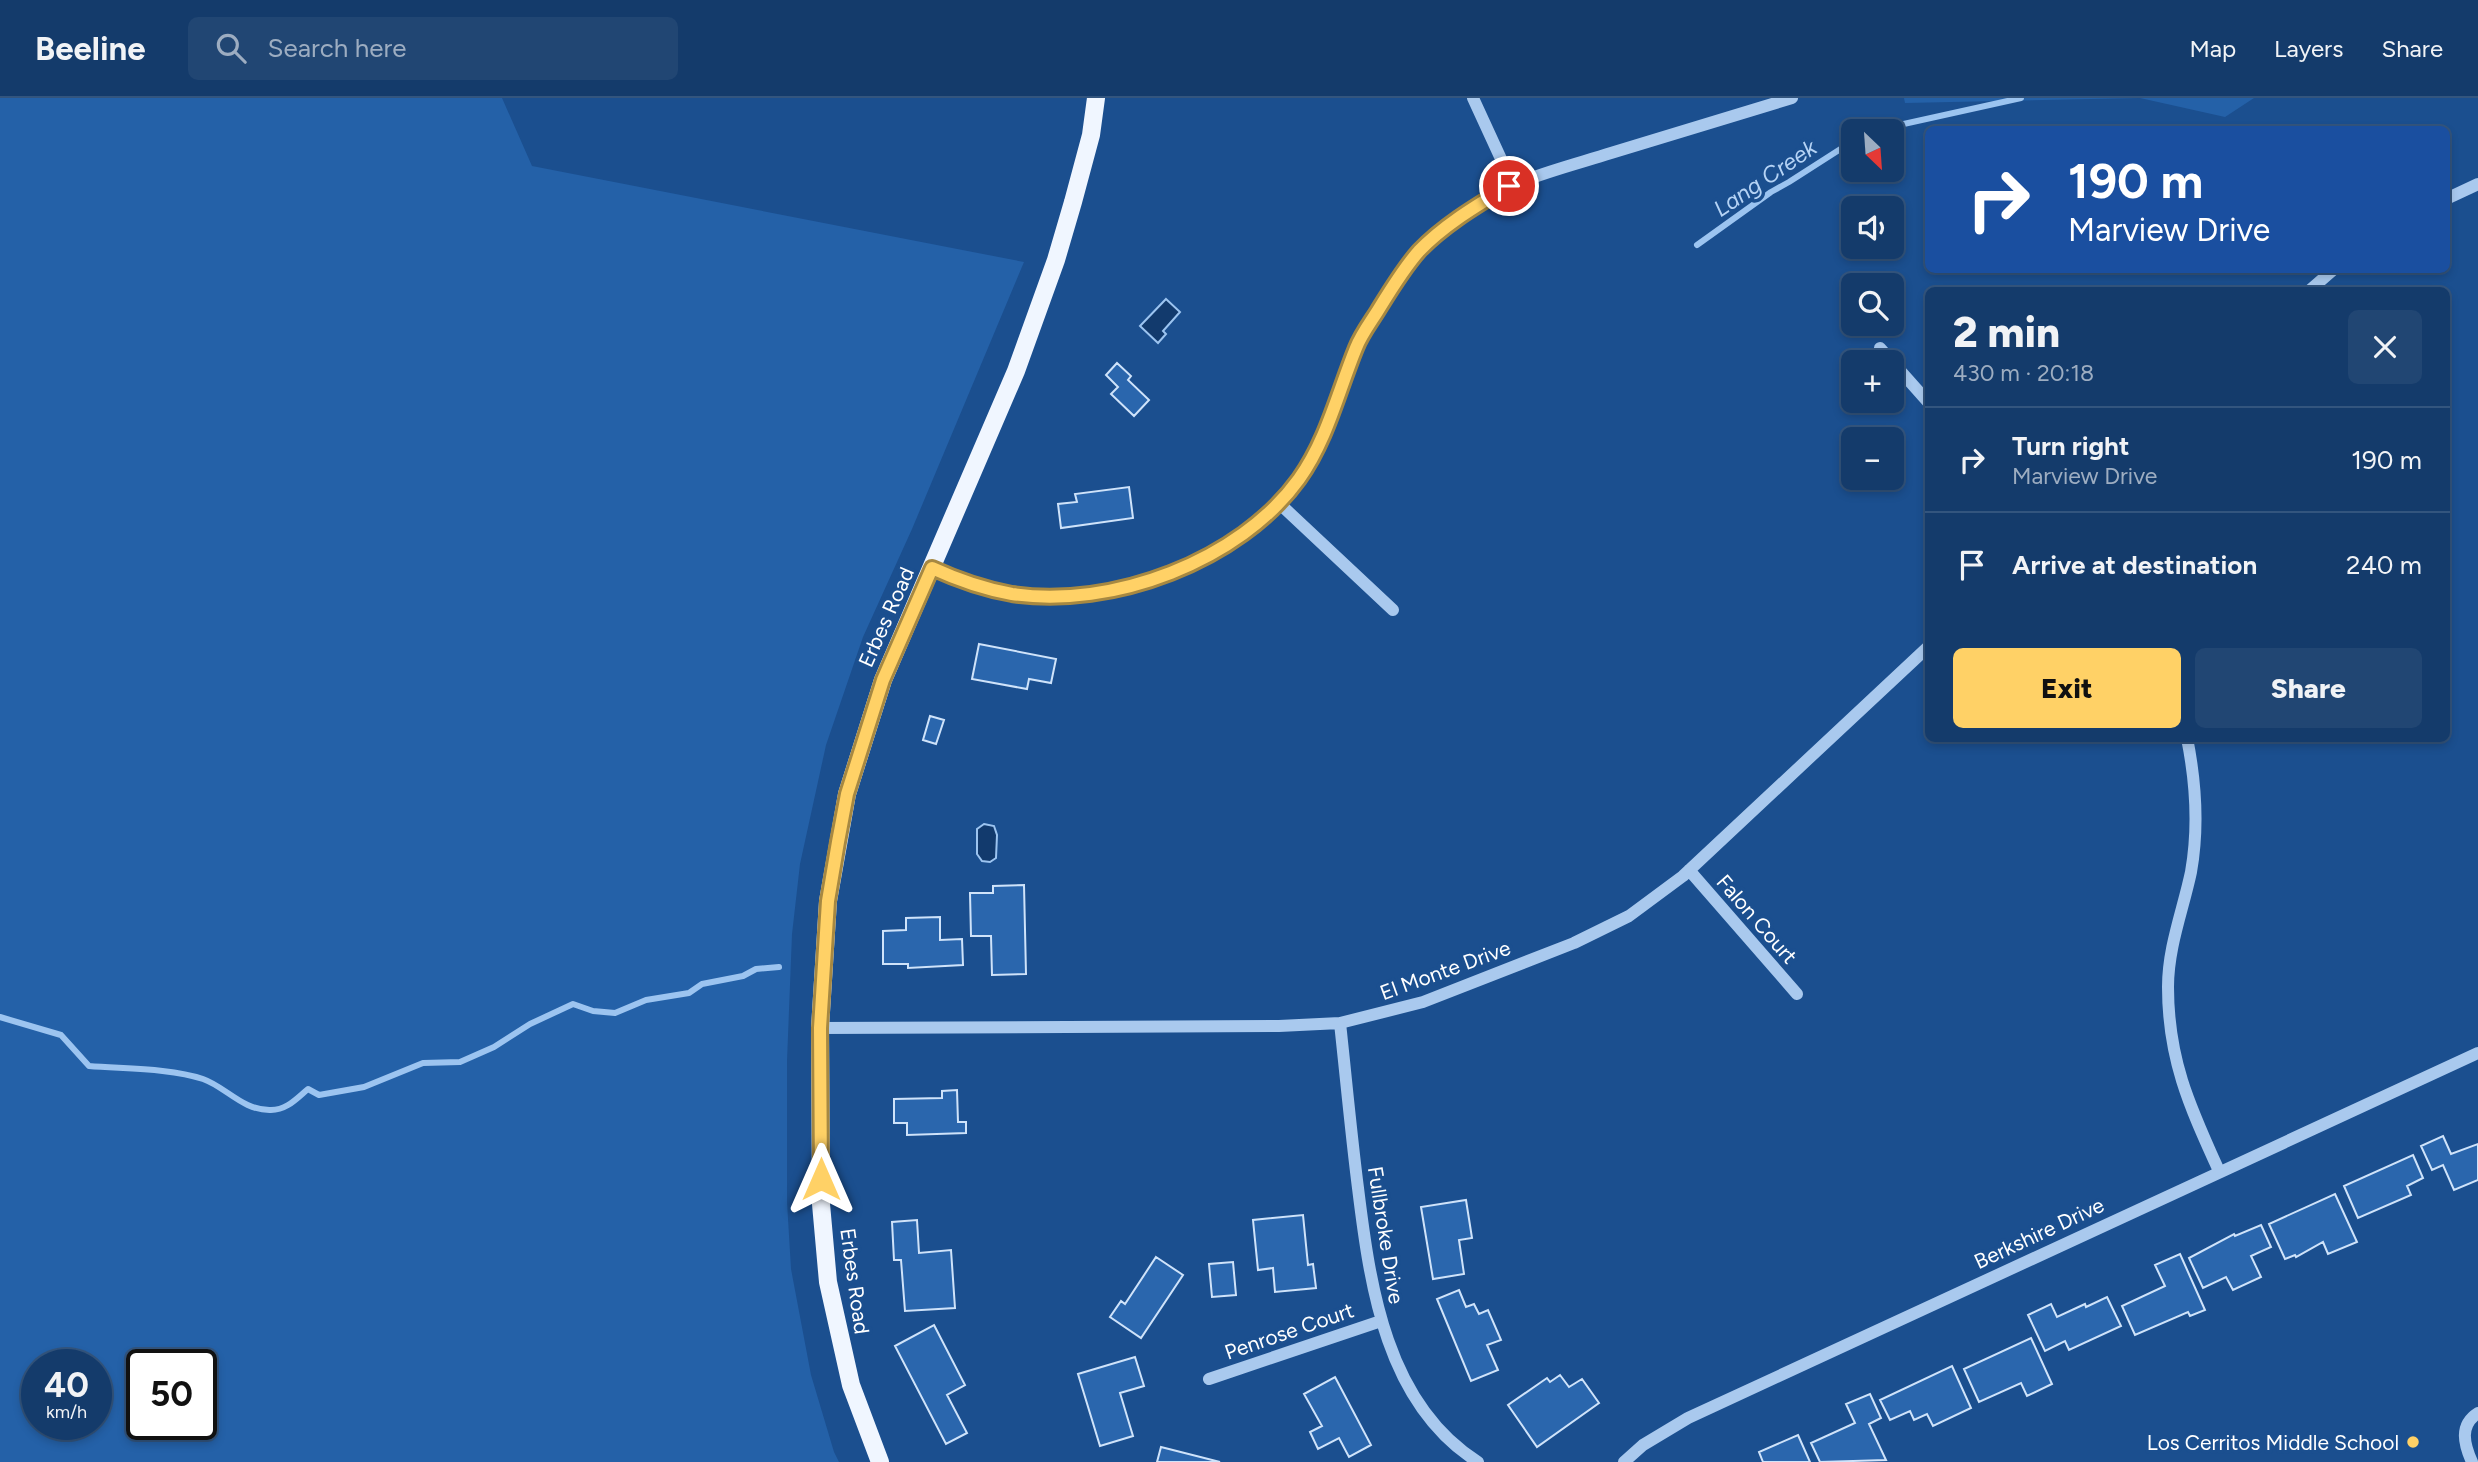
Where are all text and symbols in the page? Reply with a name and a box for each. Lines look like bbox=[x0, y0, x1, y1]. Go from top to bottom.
search box bbox=[188, 17, 678, 80]
text: Beeline bbox=[35, 29, 146, 68]
icon: search bbox=[212, 29, 250, 67]
text: Search here bbox=[268, 32, 406, 64]
text: Map bbox=[2189, 34, 2236, 63]
text: Layers bbox=[2274, 34, 2343, 63]
text: Share bbox=[2381, 34, 2443, 63]
north arrow bbox=[1841, 119, 1904, 182]
map controls bbox=[1841, 119, 1904, 490]
water label: Lang Creek bbox=[1708, 133, 1823, 223]
text: 190 m bbox=[2068, 151, 2203, 210]
icon: right bbox=[1953, 154, 2044, 245]
pin bbox=[1479, 156, 1539, 216]
icon: arrive bbox=[1490, 167, 1528, 205]
button: sound bbox=[1841, 196, 1904, 259]
text: Marview Drive bbox=[2068, 211, 2270, 249]
button: search bbox=[1841, 273, 1904, 336]
text: 2 min bbox=[1953, 307, 2060, 358]
button: close bbox=[2348, 310, 2422, 384]
button: + bbox=[1841, 350, 1904, 413]
text: 430 m · 20:18 bbox=[1953, 359, 2094, 387]
button: − bbox=[1841, 427, 1904, 490]
text: Turn right bbox=[2012, 430, 2129, 462]
icon: right bbox=[1953, 441, 1991, 479]
text: 190 m bbox=[2351, 444, 2422, 476]
text: Marview Drive bbox=[2012, 462, 2157, 490]
icon: arrive bbox=[1953, 546, 1991, 584]
text: Arrive at destination bbox=[2012, 549, 2257, 581]
text: 240 m bbox=[2346, 549, 2422, 581]
street label: Erbes Road bbox=[853, 563, 919, 671]
button: Exit bbox=[1953, 648, 2181, 728]
button: Share bbox=[2195, 648, 2422, 728]
street label: Falon Court bbox=[1712, 869, 1802, 969]
street label: El Monte Drive bbox=[1376, 935, 1514, 1005]
position arrow bbox=[784, 1142, 858, 1216]
street label: Fullbroke Drive bbox=[1363, 1164, 1409, 1306]
street label: Berkshire Drive bbox=[1970, 1192, 2108, 1274]
street label: Erbes Road bbox=[835, 1226, 875, 1336]
street label: Penrose Court bbox=[1221, 1297, 1357, 1365]
speed limit sign: 50 bbox=[126, 1349, 217, 1440]
text: 40 bbox=[44, 1364, 89, 1406]
text: km/h bbox=[46, 1401, 87, 1423]
place label: Los Cerritos Middle School bbox=[2147, 1430, 2399, 1455]
marker: Los Cerritos Middle School bbox=[2405, 1434, 2421, 1450]

